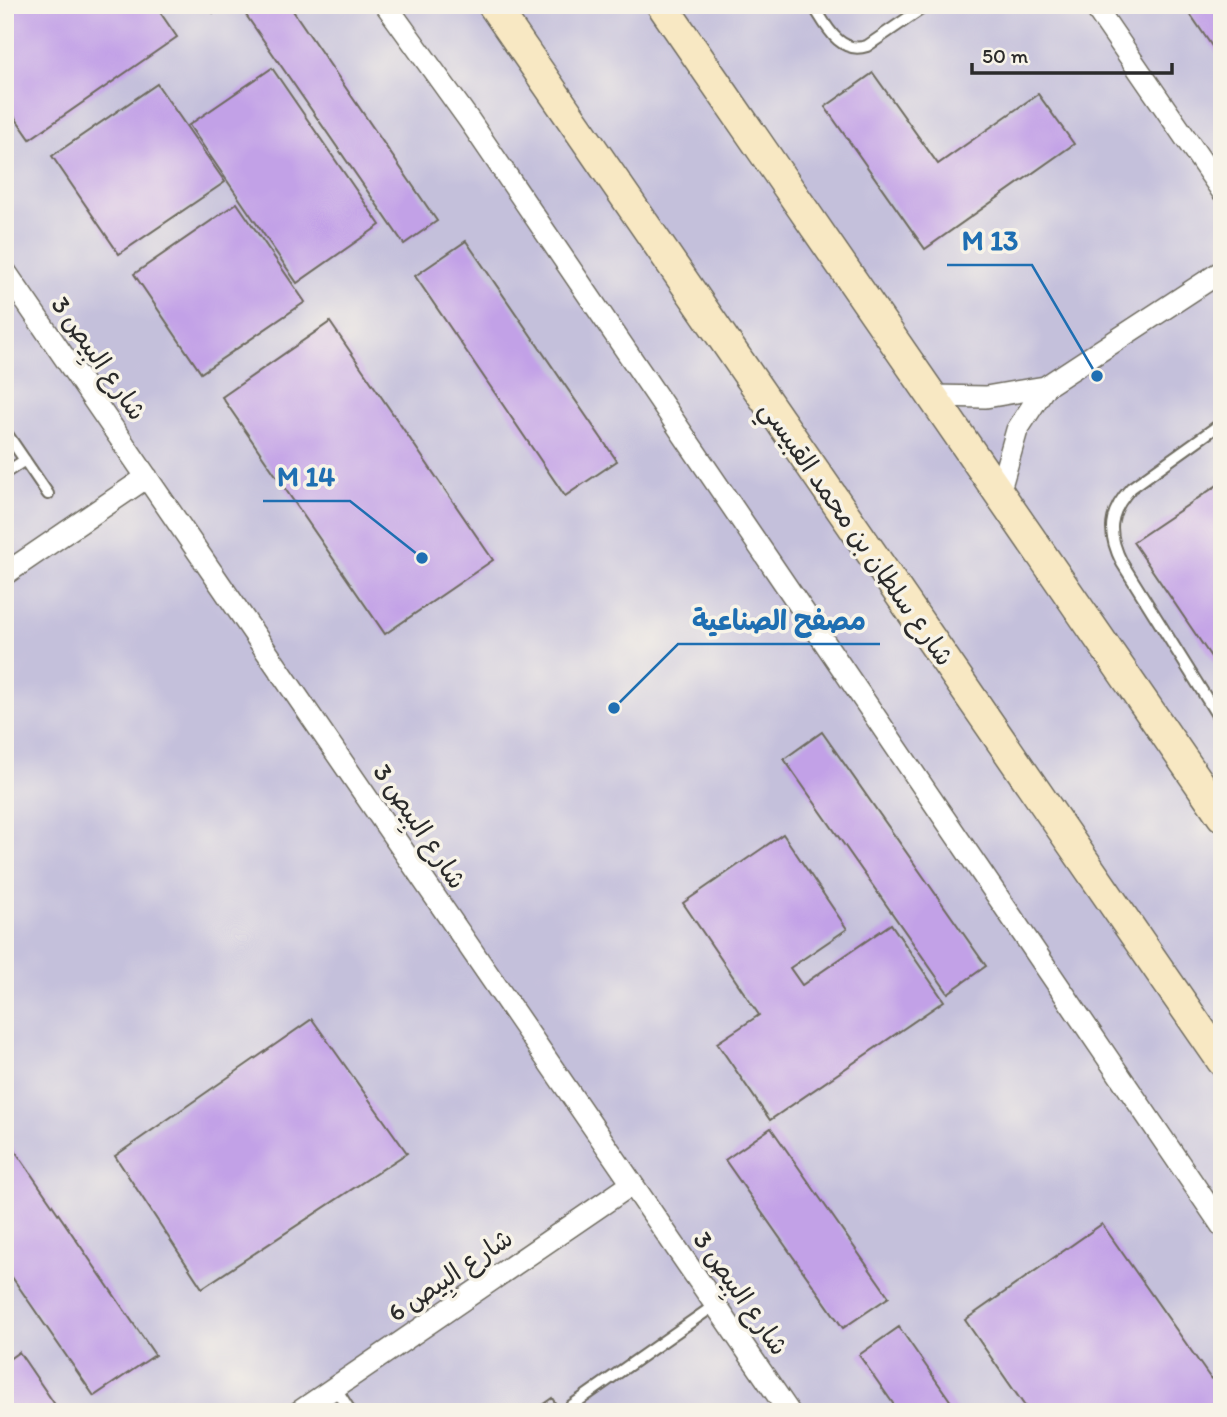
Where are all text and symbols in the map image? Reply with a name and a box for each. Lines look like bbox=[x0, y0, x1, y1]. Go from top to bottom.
scale bar bbox=[972, 32, 1171, 76]
text: 50 m bbox=[982, 43, 1029, 68]
callout: M 13 bbox=[947, 216, 1032, 265]
text: M 13 bbox=[962, 223, 1018, 257]
street label: شارع البِيص 3 bbox=[40, 290, 153, 430]
street label: شارع سلطان بن محمد القبيسي bbox=[747, 394, 961, 676]
callout: M 14 bbox=[263, 452, 350, 501]
text: M 14 bbox=[277, 459, 335, 493]
callout: مصفح الصناعية bbox=[678, 595, 880, 644]
text: مصفح الصناعية bbox=[692, 603, 866, 639]
street label: شارع البِيص 3 bbox=[362, 757, 474, 898]
street label: شارع البِيص 6 bbox=[381, 1222, 522, 1333]
street label: شارع البِيص 3 bbox=[682, 1225, 795, 1365]

